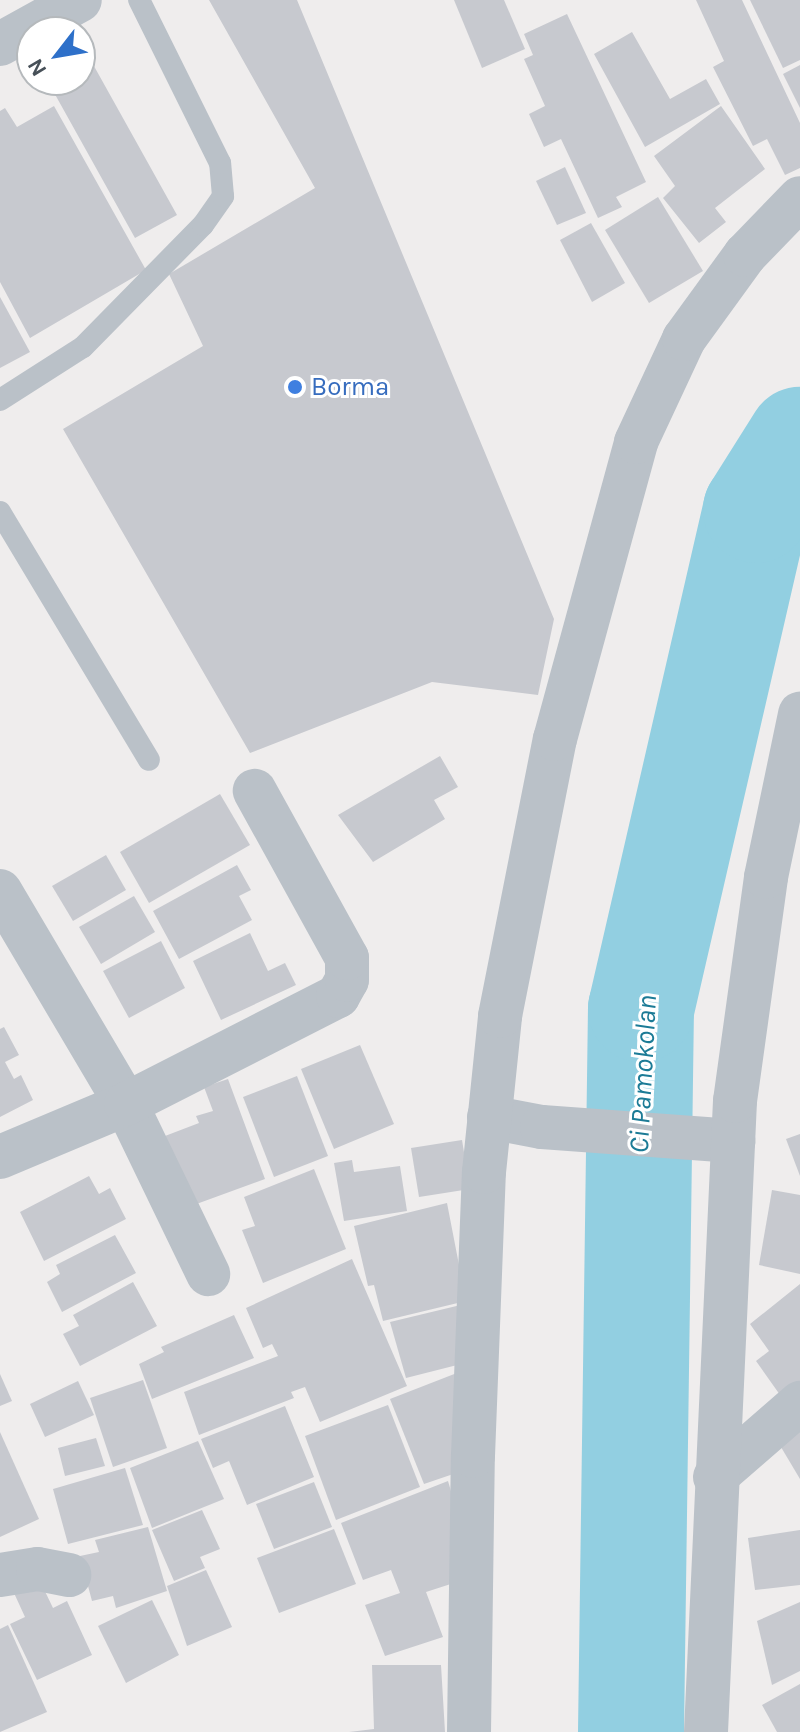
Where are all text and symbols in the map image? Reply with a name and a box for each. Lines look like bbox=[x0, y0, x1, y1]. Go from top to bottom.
north arrow bbox=[16, 16, 96, 96]
text: N bbox=[22, 54, 52, 81]
place label: Borma bbox=[311, 371, 389, 403]
marker: Borma bbox=[286, 378, 304, 396]
water label: Ci Pamokolan bbox=[622, 994, 664, 1154]

